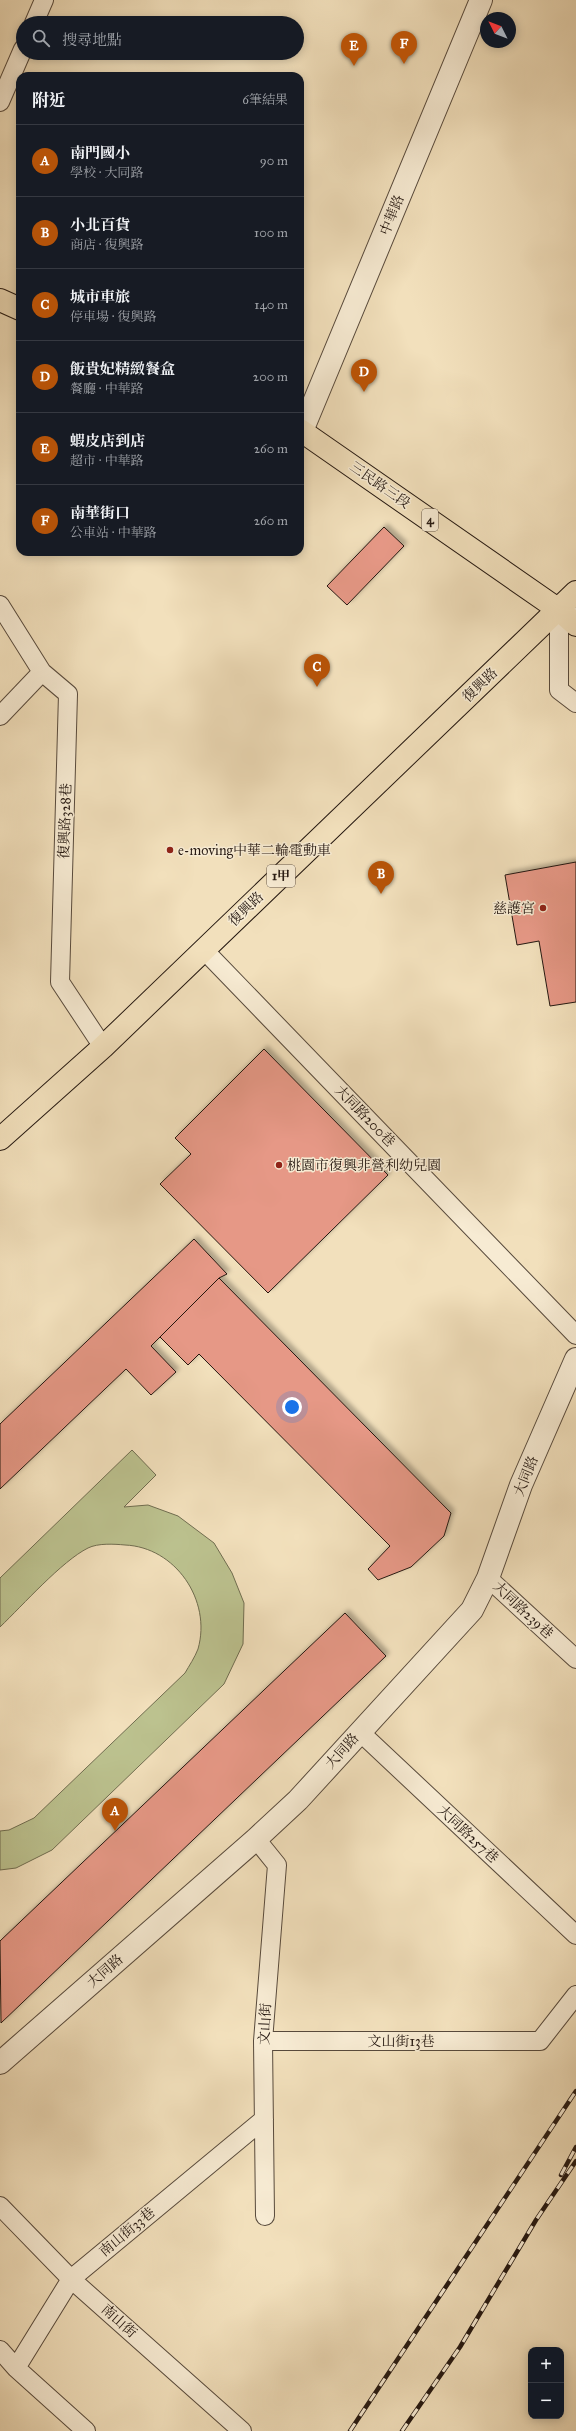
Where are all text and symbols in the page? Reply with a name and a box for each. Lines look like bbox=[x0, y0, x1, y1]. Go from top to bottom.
north arrow bbox=[480, 12, 516, 48]
search box bbox=[16, 16, 304, 60]
icon: search bbox=[30, 27, 52, 49]
text: 搜尋地點 bbox=[62, 31, 122, 49]
pin: F bbox=[391, 31, 417, 64]
pin: E bbox=[341, 33, 367, 66]
text: 附近 bbox=[32, 90, 66, 111]
text: 6筆結果 bbox=[242, 92, 288, 108]
text: 南門國小 bbox=[70, 144, 130, 162]
text: A bbox=[41, 153, 49, 169]
text: 90 m bbox=[260, 153, 288, 169]
text: 學校 · 大同路 bbox=[70, 165, 143, 181]
street label: 中華路 bbox=[376, 192, 408, 238]
text: 小北百貨 bbox=[70, 216, 130, 234]
text: B bbox=[41, 225, 49, 241]
text: 100 m bbox=[254, 225, 288, 241]
text: 商店 · 復興路 bbox=[70, 237, 143, 253]
text: 城市車旅 bbox=[70, 288, 130, 306]
text: C bbox=[41, 297, 49, 313]
text: 140 m bbox=[254, 297, 288, 313]
text: 停車場 · 復興路 bbox=[70, 309, 156, 325]
pin: D bbox=[351, 359, 377, 392]
text: 飯貴妃精緻餐盒 bbox=[70, 360, 175, 378]
text: D bbox=[40, 369, 50, 385]
text: 200 m bbox=[253, 369, 288, 385]
text: 餐廳 · 中華路 bbox=[70, 381, 143, 397]
text: 蝦皮店到店 bbox=[70, 432, 145, 450]
text: E bbox=[40, 441, 50, 457]
text: 260 m bbox=[254, 441, 288, 457]
text: 超市 · 中華路 bbox=[70, 453, 143, 469]
street label: 三民路三段 bbox=[346, 458, 414, 512]
text: 南華街口 bbox=[70, 504, 130, 522]
road number: 4 bbox=[422, 509, 438, 531]
text: F bbox=[41, 513, 49, 529]
text: 260 m bbox=[254, 513, 288, 529]
text: 公車站 · 中華路 bbox=[70, 525, 156, 541]
pin: C bbox=[304, 654, 330, 687]
street label: 復興路 bbox=[459, 664, 501, 706]
street label: 復興路328巷 bbox=[55, 783, 75, 859]
place label: e-moving中華二輪電動車 bbox=[178, 842, 331, 859]
marker: e-moving中華二輪電動車 bbox=[165, 845, 175, 855]
pin: B bbox=[368, 861, 394, 894]
road number: 1甲 bbox=[267, 865, 295, 887]
street label: 復興路 bbox=[225, 888, 267, 930]
place label: 慈護宮 bbox=[493, 900, 535, 917]
marker: 慈護宮 bbox=[538, 903, 548, 913]
street label: 大同路200巷 bbox=[331, 1082, 399, 1150]
place label: 桃園市復興非營利幼兒園 bbox=[287, 1157, 441, 1174]
marker: 桃園市復興非營利幼兒園 bbox=[274, 1160, 284, 1170]
your location bbox=[282, 1397, 302, 1417]
street label: 大同路 bbox=[510, 1453, 542, 1499]
street label: 大同路239巷 bbox=[489, 1578, 557, 1642]
street label: 大同路 bbox=[322, 1730, 362, 1772]
pin: A bbox=[102, 1798, 128, 1831]
street label: 大同路257巷 bbox=[434, 1802, 502, 1866]
street label: 大同路 bbox=[84, 1951, 126, 1991]
street label: 文山街 bbox=[255, 2003, 275, 2045]
street label: 文山街13巷 bbox=[367, 2033, 435, 2050]
street label: 南山街33巷 bbox=[96, 2204, 158, 2260]
street label: 南山街 bbox=[98, 2301, 140, 2341]
map controls bbox=[528, 2347, 564, 2419]
button: + bbox=[528, 2347, 564, 2383]
button: − bbox=[528, 2383, 564, 2419]

